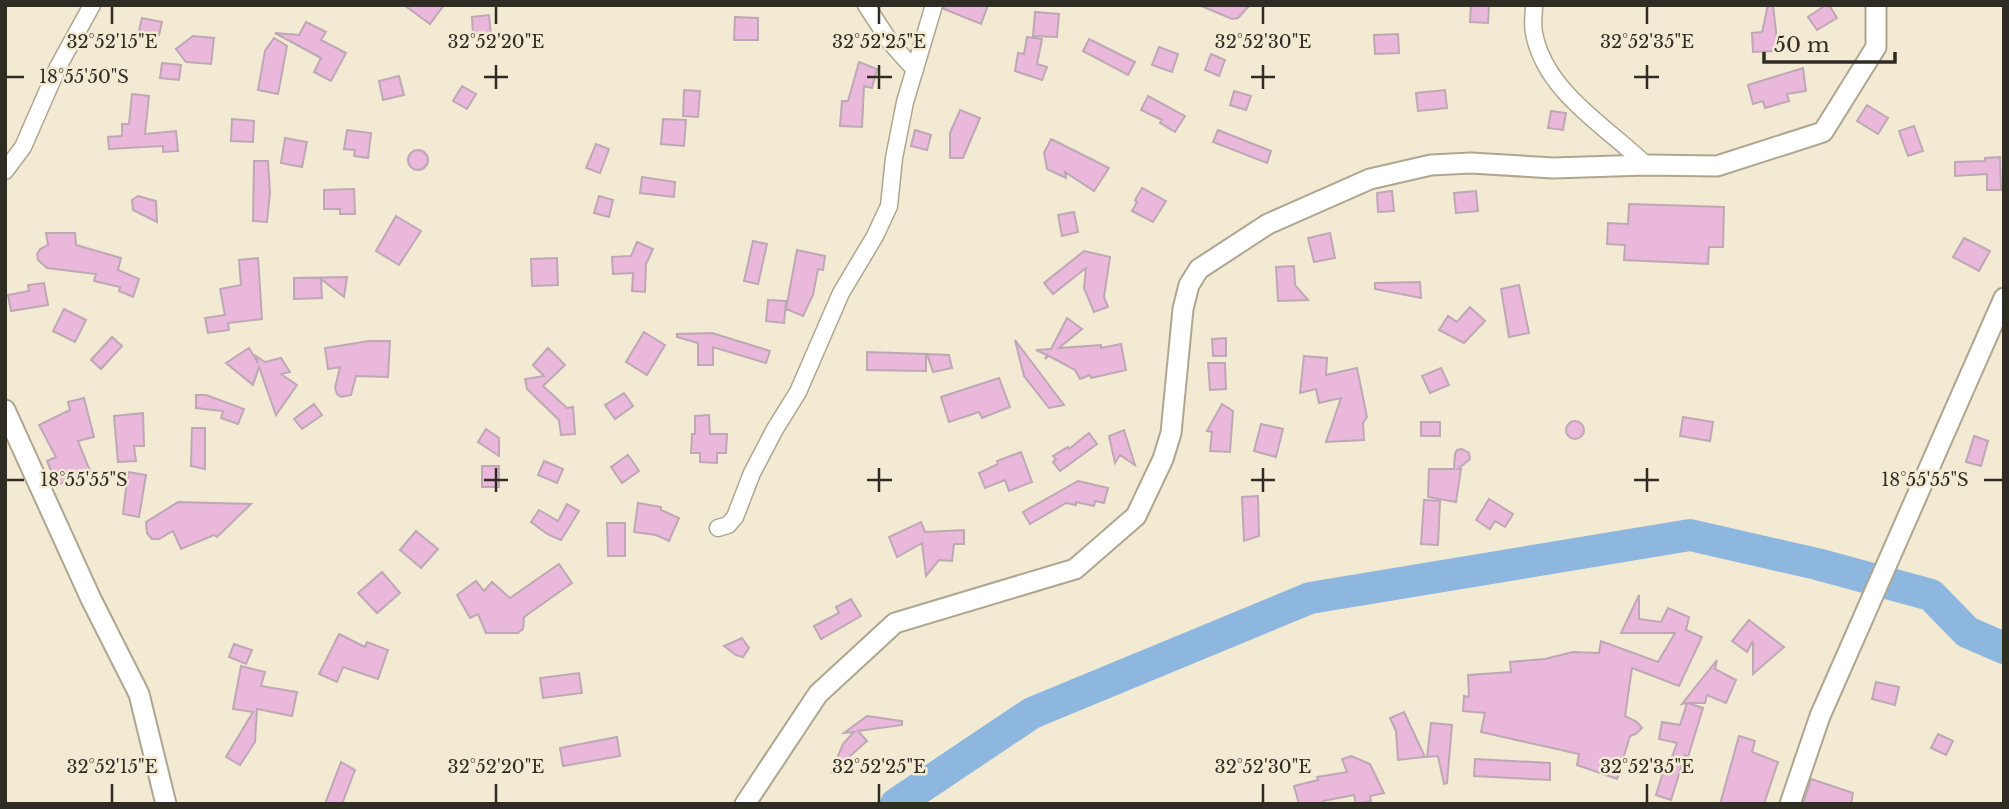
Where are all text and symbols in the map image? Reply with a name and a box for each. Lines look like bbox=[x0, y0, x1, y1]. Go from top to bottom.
scale bar bbox=[1764, 21, 1895, 65]
text: 32°52'15"E bbox=[66, 31, 158, 53]
text: 32°52'20"E bbox=[448, 31, 544, 53]
text: 32°52'25"E bbox=[832, 31, 926, 53]
text: 32°52'30"E bbox=[1215, 31, 1311, 53]
text: 32°52'35"E bbox=[1600, 31, 1694, 53]
text: 50 m bbox=[1774, 32, 1830, 58]
text: 18°55'50"S bbox=[39, 66, 129, 88]
text: 18°55'55"S bbox=[40, 469, 128, 491]
text: 18°55'55"S bbox=[1881, 469, 1969, 491]
text: 32°52'15"E bbox=[66, 756, 158, 778]
text: 32°52'20"E bbox=[448, 756, 544, 778]
text: 32°52'25"E bbox=[832, 756, 926, 778]
text: 32°52'30"E bbox=[1215, 756, 1311, 778]
text: 32°52'35"E bbox=[1600, 756, 1694, 778]

